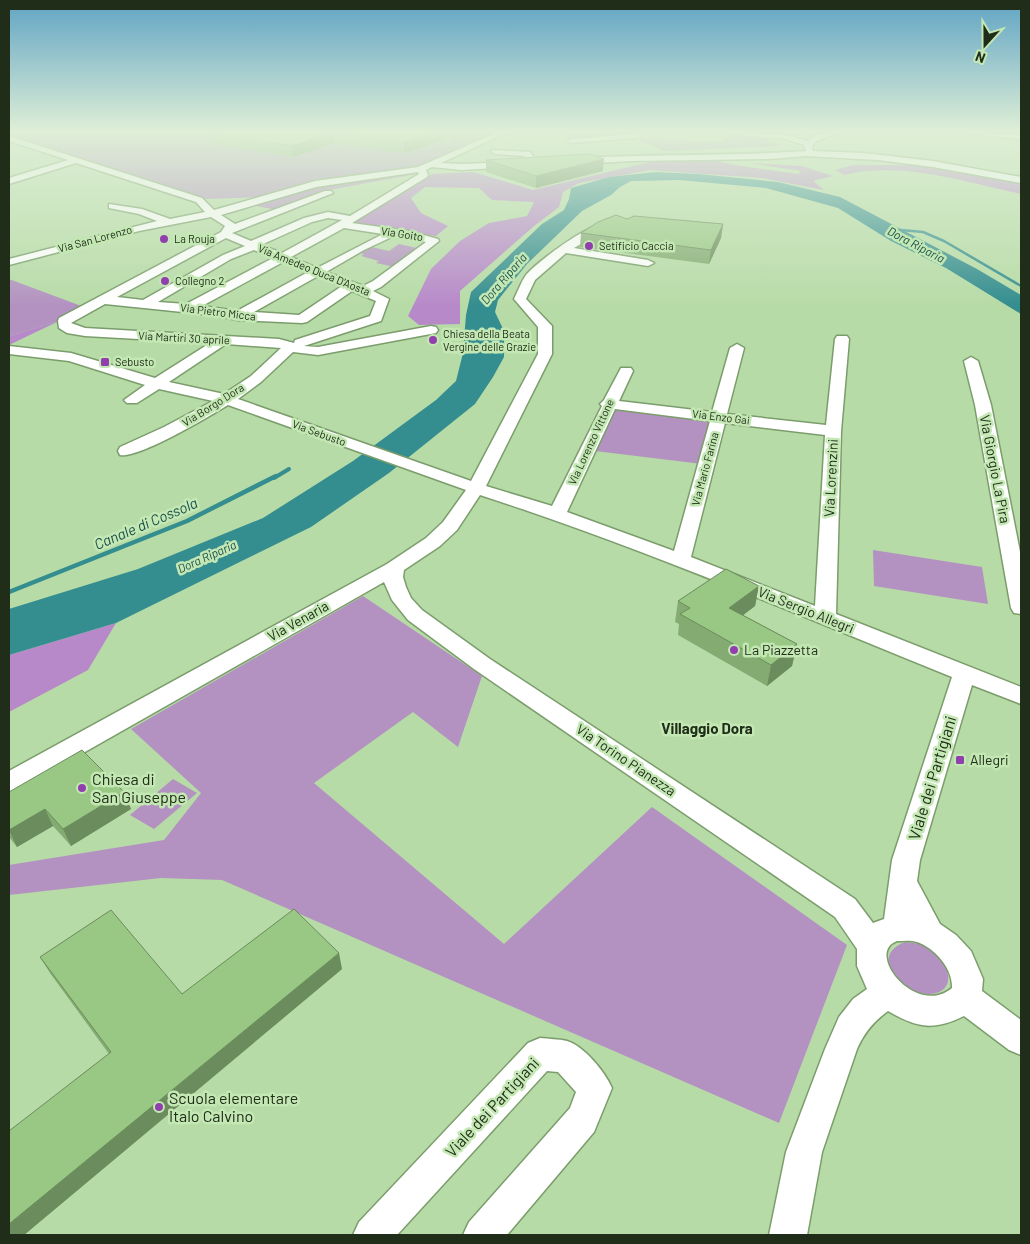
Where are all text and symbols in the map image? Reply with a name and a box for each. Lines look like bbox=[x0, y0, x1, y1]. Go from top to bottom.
north arrow bbox=[960, 20, 1010, 70]
text: N bbox=[973, 48, 988, 67]
street label: Via San Lorenzo bbox=[56, 222, 133, 255]
water label: Dora Riparia bbox=[885, 223, 947, 265]
street label: Via Goito bbox=[380, 224, 424, 243]
place label: La Rouja bbox=[174, 232, 215, 245]
marker: La Rouja bbox=[158, 233, 170, 245]
place label: Setificio Caccia bbox=[599, 239, 674, 252]
marker: Setificio Caccia bbox=[583, 240, 595, 252]
street label: Via Amedeo Duca D'Aosta bbox=[256, 241, 372, 298]
water label: Dora Riparia bbox=[477, 250, 529, 307]
place label: Collegno 2 bbox=[175, 274, 225, 287]
marker: Collegno 2 bbox=[159, 275, 171, 287]
street label: Via Pietro Micca bbox=[180, 300, 257, 323]
place label: Chiesa della Beata Vergine delle Grazie bbox=[443, 327, 536, 353]
street label: Via Martiri 30 aprile bbox=[138, 329, 230, 346]
marker: Chiesa della Beata Vergine delle Grazie bbox=[427, 334, 439, 346]
place label: Sebusto bbox=[115, 355, 154, 368]
marker: Sebusto bbox=[99, 356, 111, 368]
street label: Via Borgo Dora bbox=[179, 380, 246, 429]
street label: Via Lorenzo Vittone bbox=[565, 397, 616, 487]
street label: Via Enzo Gai bbox=[692, 407, 751, 427]
street label: Via Giorgio La Pira bbox=[977, 413, 1014, 525]
street label: Via Sebusto bbox=[290, 417, 348, 448]
street label: Via Mario Farina bbox=[688, 431, 721, 507]
street label: Via Lorenzini bbox=[820, 438, 841, 518]
water label: Canale di Cossola bbox=[91, 493, 200, 553]
water label: Dora Riparia bbox=[175, 537, 238, 575]
street label: Via Sergio Allegri bbox=[756, 582, 857, 637]
street label: Via Venaria bbox=[264, 597, 331, 644]
place label: La Piazzetta bbox=[744, 641, 818, 658]
marker: La Piazzetta bbox=[728, 644, 740, 656]
street label: Viale dei Partigiani bbox=[904, 714, 959, 842]
district label: Villaggio Dora bbox=[661, 719, 753, 737]
street label: Via Torino Pianezza bbox=[573, 720, 679, 799]
place label: Allegri bbox=[970, 751, 1009, 768]
marker: Allegri bbox=[954, 754, 966, 766]
place label: Chiesa di San Giuseppe bbox=[92, 769, 186, 806]
marker: Chiesa di San Giuseppe bbox=[76, 782, 88, 794]
street label: Viale dei Partigiani bbox=[441, 1053, 542, 1160]
place label: Scuola elementare Italo Calvino bbox=[169, 1088, 298, 1125]
marker: Scuola elementare Italo Calvino bbox=[153, 1101, 165, 1113]

